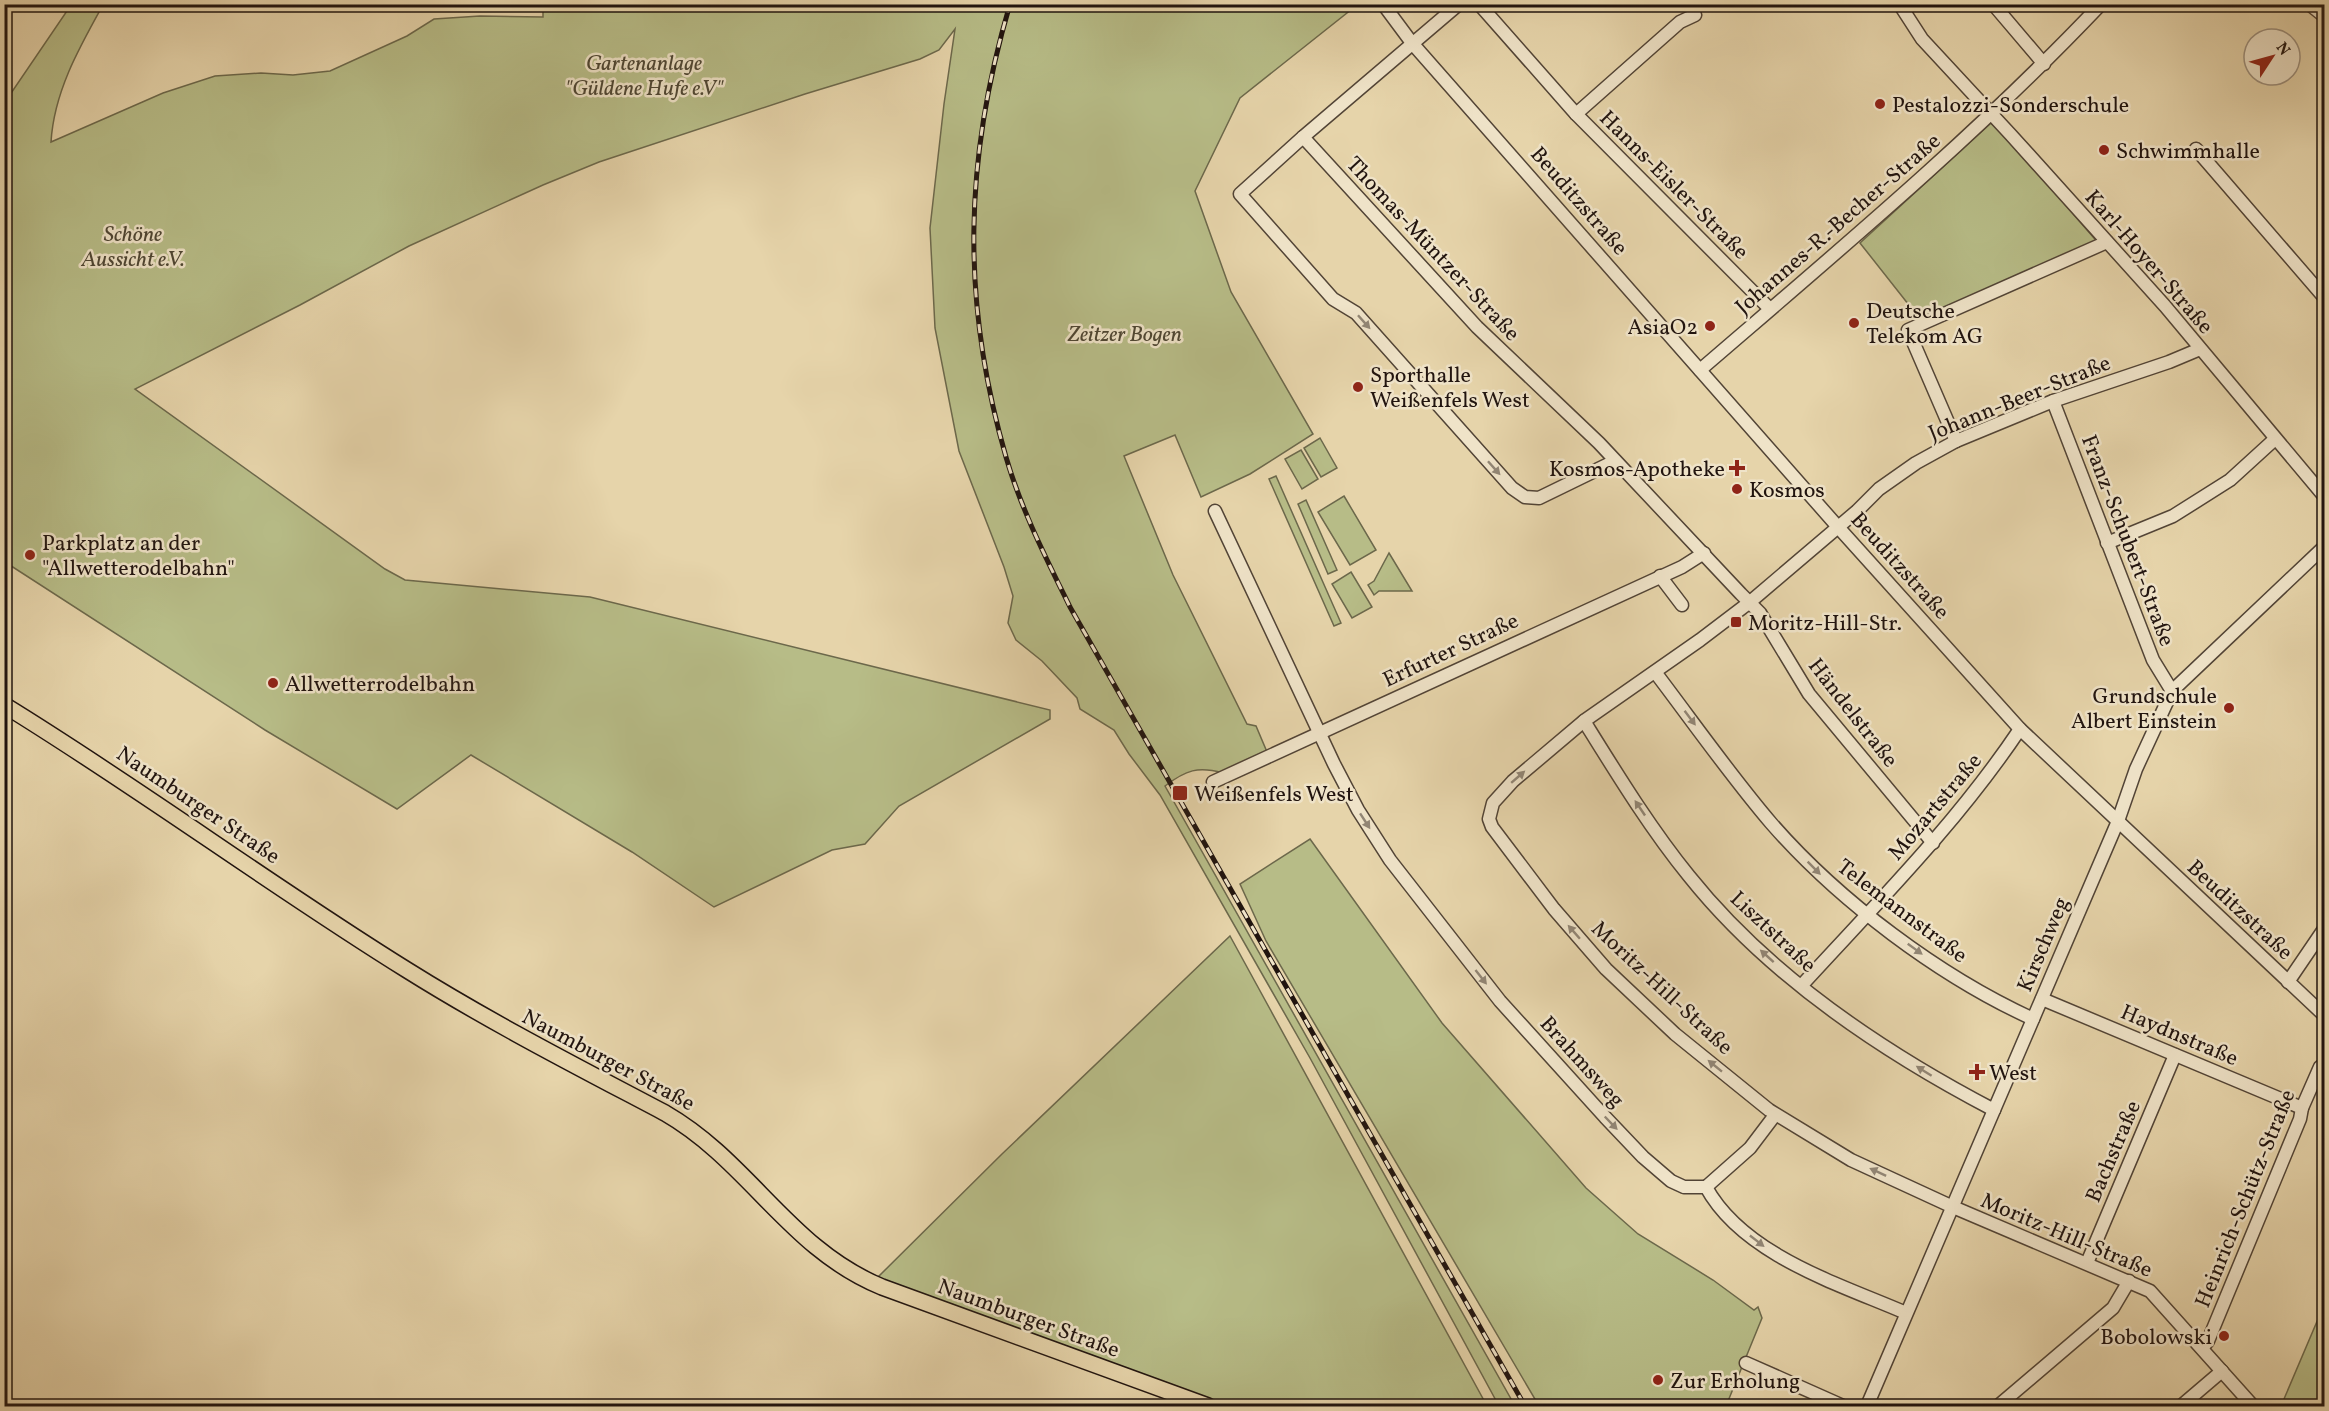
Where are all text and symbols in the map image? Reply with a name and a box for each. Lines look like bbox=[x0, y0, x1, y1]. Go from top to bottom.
north arrow bbox=[2242, 27, 2302, 87]
text: N bbox=[2270, 38, 2295, 61]
park label: Gartenanlage "Güldene Hufe e.V" bbox=[565, 49, 724, 105]
place label: Pestalozzi-Sonderschule bbox=[1892, 91, 2129, 122]
marker: Pestalozzi-Sonderschule bbox=[1873, 97, 1887, 111]
street label: Hanns-Eisler-Straße bbox=[1592, 104, 1755, 267]
street label: Johannes-R.-Becher-Straße bbox=[1729, 127, 1948, 323]
place label: Schwimmhalle bbox=[2116, 137, 2260, 168]
street label: Beuditzstraße bbox=[1522, 140, 1634, 263]
marker: Schwimmhalle bbox=[2097, 143, 2111, 157]
street label: Thomas-Müntzer-Straße bbox=[1338, 150, 1526, 349]
street label: Karl-Hoyer-Straße bbox=[2077, 184, 2220, 342]
park label: Schöne Aussicht e.V. bbox=[80, 220, 185, 276]
place label: Deutsche Telekom AG bbox=[1866, 297, 1983, 353]
place label: AsiaO2 bbox=[1628, 313, 1698, 344]
one-way arrow bbox=[1357, 314, 1370, 329]
marker: Deutsche Telekom AG bbox=[1847, 316, 1861, 330]
marker: AsiaO2 bbox=[1703, 319, 1717, 333]
park label: Zeitzer Bogen bbox=[1067, 320, 1182, 351]
street label: Johann-Beer-Straße bbox=[1924, 349, 2116, 450]
place label: Sporthalle Weißenfels West bbox=[1370, 361, 1530, 417]
marker: Sporthalle Weißenfels West bbox=[1351, 380, 1365, 394]
street label: Franz-Schubert-Straße bbox=[2072, 431, 2181, 651]
place label: Kosmos-Apotheke bbox=[1549, 455, 1725, 486]
one-way arrow bbox=[1487, 460, 1501, 475]
marker: Kosmos-Apotheke bbox=[1730, 461, 1744, 475]
place label: Kosmos bbox=[1749, 476, 1825, 507]
marker: Kosmos bbox=[1730, 482, 1744, 496]
street label: Beuditzstraße bbox=[1842, 506, 1956, 627]
place label: Parkplatz an der "Allwetterodelbahn" bbox=[42, 529, 235, 585]
marker: Parkplatz an der "Allwetterodelbahn" bbox=[23, 548, 37, 562]
street label: Erfurter Straße bbox=[1378, 606, 1524, 696]
place label: Moritz-Hill-Str. bbox=[1748, 609, 1902, 640]
marker: Moritz-Hill-Str. bbox=[1729, 615, 1743, 629]
street label: Händelstraße bbox=[1799, 652, 1905, 775]
place label: Allwetterrodelbahn bbox=[285, 670, 475, 701]
marker: Allwetterrodelbahn bbox=[266, 676, 280, 690]
place label: Grundschule Albert Einstein bbox=[2071, 682, 2217, 738]
marker: Grundschule Albert Einstein bbox=[2222, 701, 2236, 715]
one-way arrow bbox=[1684, 710, 1696, 726]
street label: Naumburger Straße bbox=[109, 740, 286, 873]
street label: Mozartstraße bbox=[1882, 747, 1990, 868]
one-way arrow bbox=[1510, 771, 1525, 784]
place label: Weißenfels West bbox=[1194, 780, 1354, 811]
marker: Weißenfels West bbox=[1171, 784, 1189, 802]
one-way arrow bbox=[1635, 800, 1646, 817]
one-way arrow bbox=[1360, 813, 1371, 829]
street label: Telemannstraße bbox=[1830, 853, 1973, 971]
street label: Beuditzstraße bbox=[2179, 853, 2299, 968]
one-way arrow bbox=[1807, 861, 1822, 875]
street label: Lisztstraße bbox=[1722, 885, 1822, 981]
street label: Kirschweg bbox=[2010, 893, 2078, 997]
street label: Moritz-Hill-Straße bbox=[1583, 915, 1739, 1063]
one-way arrow bbox=[1568, 925, 1581, 940]
one-way arrow bbox=[1906, 943, 1922, 955]
one-way arrow bbox=[1760, 950, 1775, 963]
one-way arrow bbox=[1475, 970, 1487, 985]
street label: Haydnstraße bbox=[2115, 998, 2243, 1075]
street label: Naumburger Straße bbox=[516, 1003, 700, 1120]
street label: Brahmsweg bbox=[1532, 1010, 1631, 1115]
place label: West bbox=[1989, 1059, 2037, 1090]
one-way arrow bbox=[1707, 1060, 1723, 1073]
marker: West bbox=[1970, 1065, 1984, 1079]
one-way arrow bbox=[1916, 1066, 1932, 1077]
street label: Heinrich-Schütz-Straße bbox=[2188, 1085, 2304, 1313]
street label: Bachstraße bbox=[2079, 1096, 2150, 1208]
one-way arrow bbox=[1604, 1116, 1618, 1131]
one-way arrow bbox=[1869, 1168, 1886, 1177]
street label: Moritz-Hill-Straße bbox=[1975, 1186, 2157, 1287]
one-way arrow bbox=[1750, 1234, 1765, 1246]
street label: Naumburger Straße bbox=[933, 1272, 1124, 1367]
place label: Bobolowski bbox=[2100, 1323, 2212, 1354]
marker: Bobolowski bbox=[2217, 1329, 2231, 1343]
place label: Zur Erholung bbox=[1670, 1367, 1800, 1398]
marker: Zur Erholung bbox=[1651, 1373, 1665, 1387]

